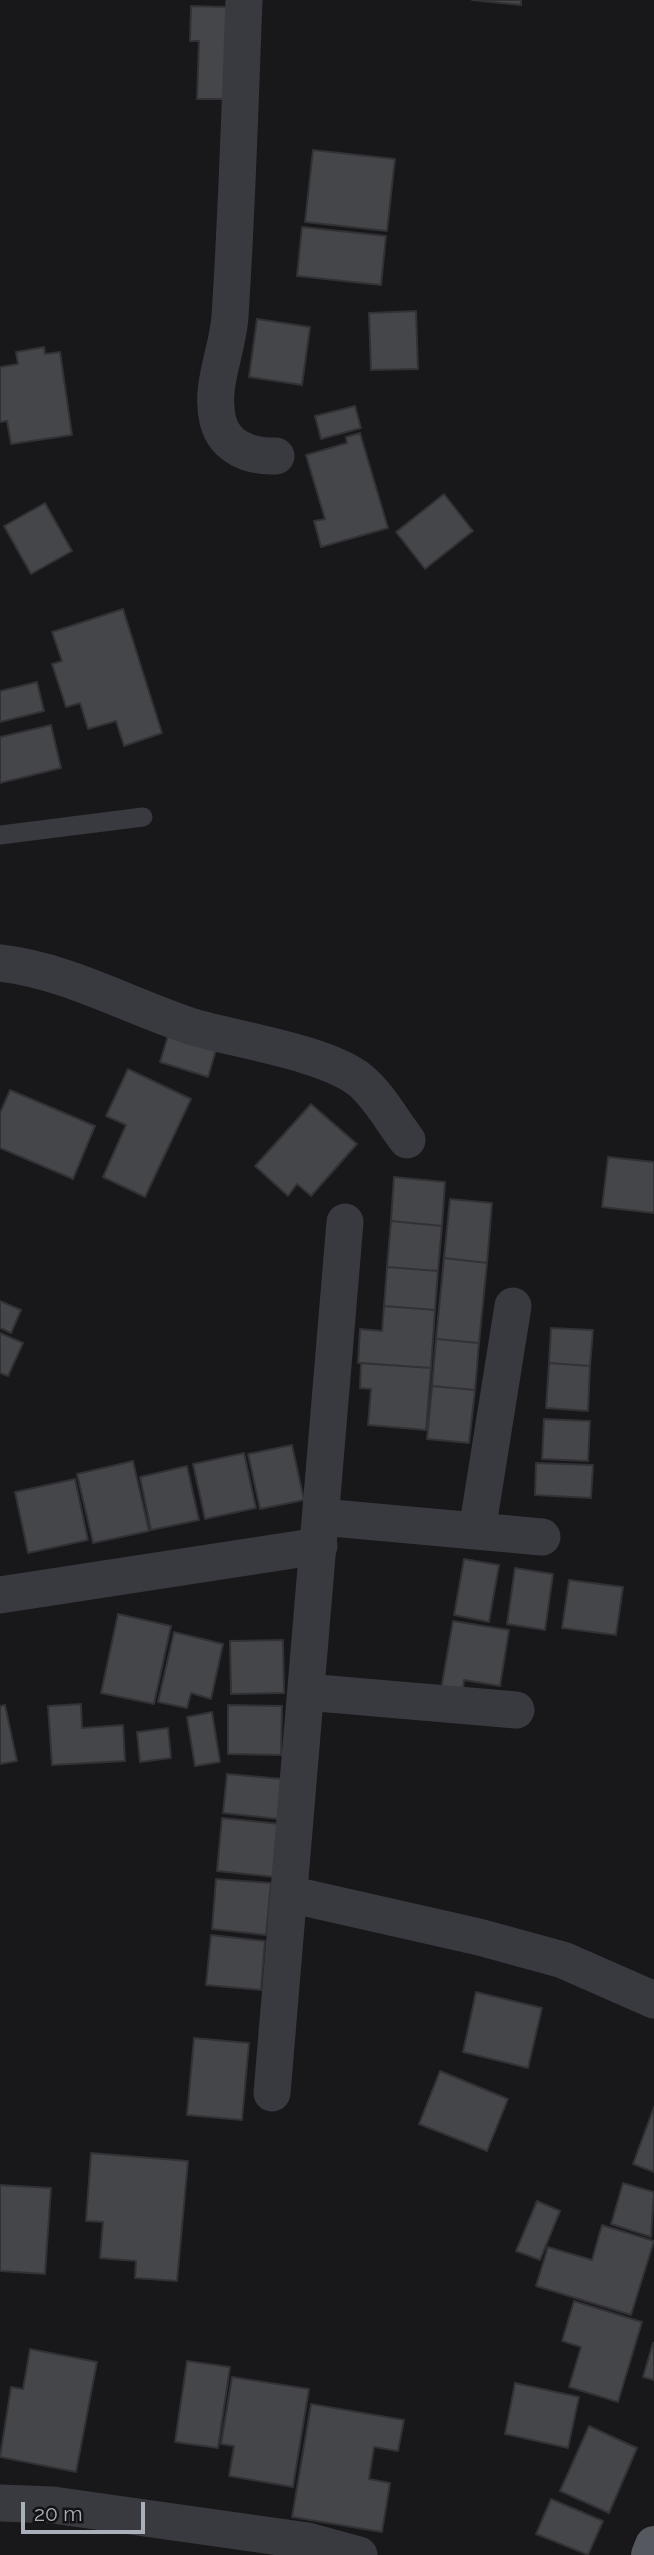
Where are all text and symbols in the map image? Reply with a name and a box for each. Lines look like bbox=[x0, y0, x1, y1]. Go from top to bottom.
scale bar bbox=[24, 2488, 149, 2532]
text: 20 m bbox=[34, 2501, 82, 2526]

